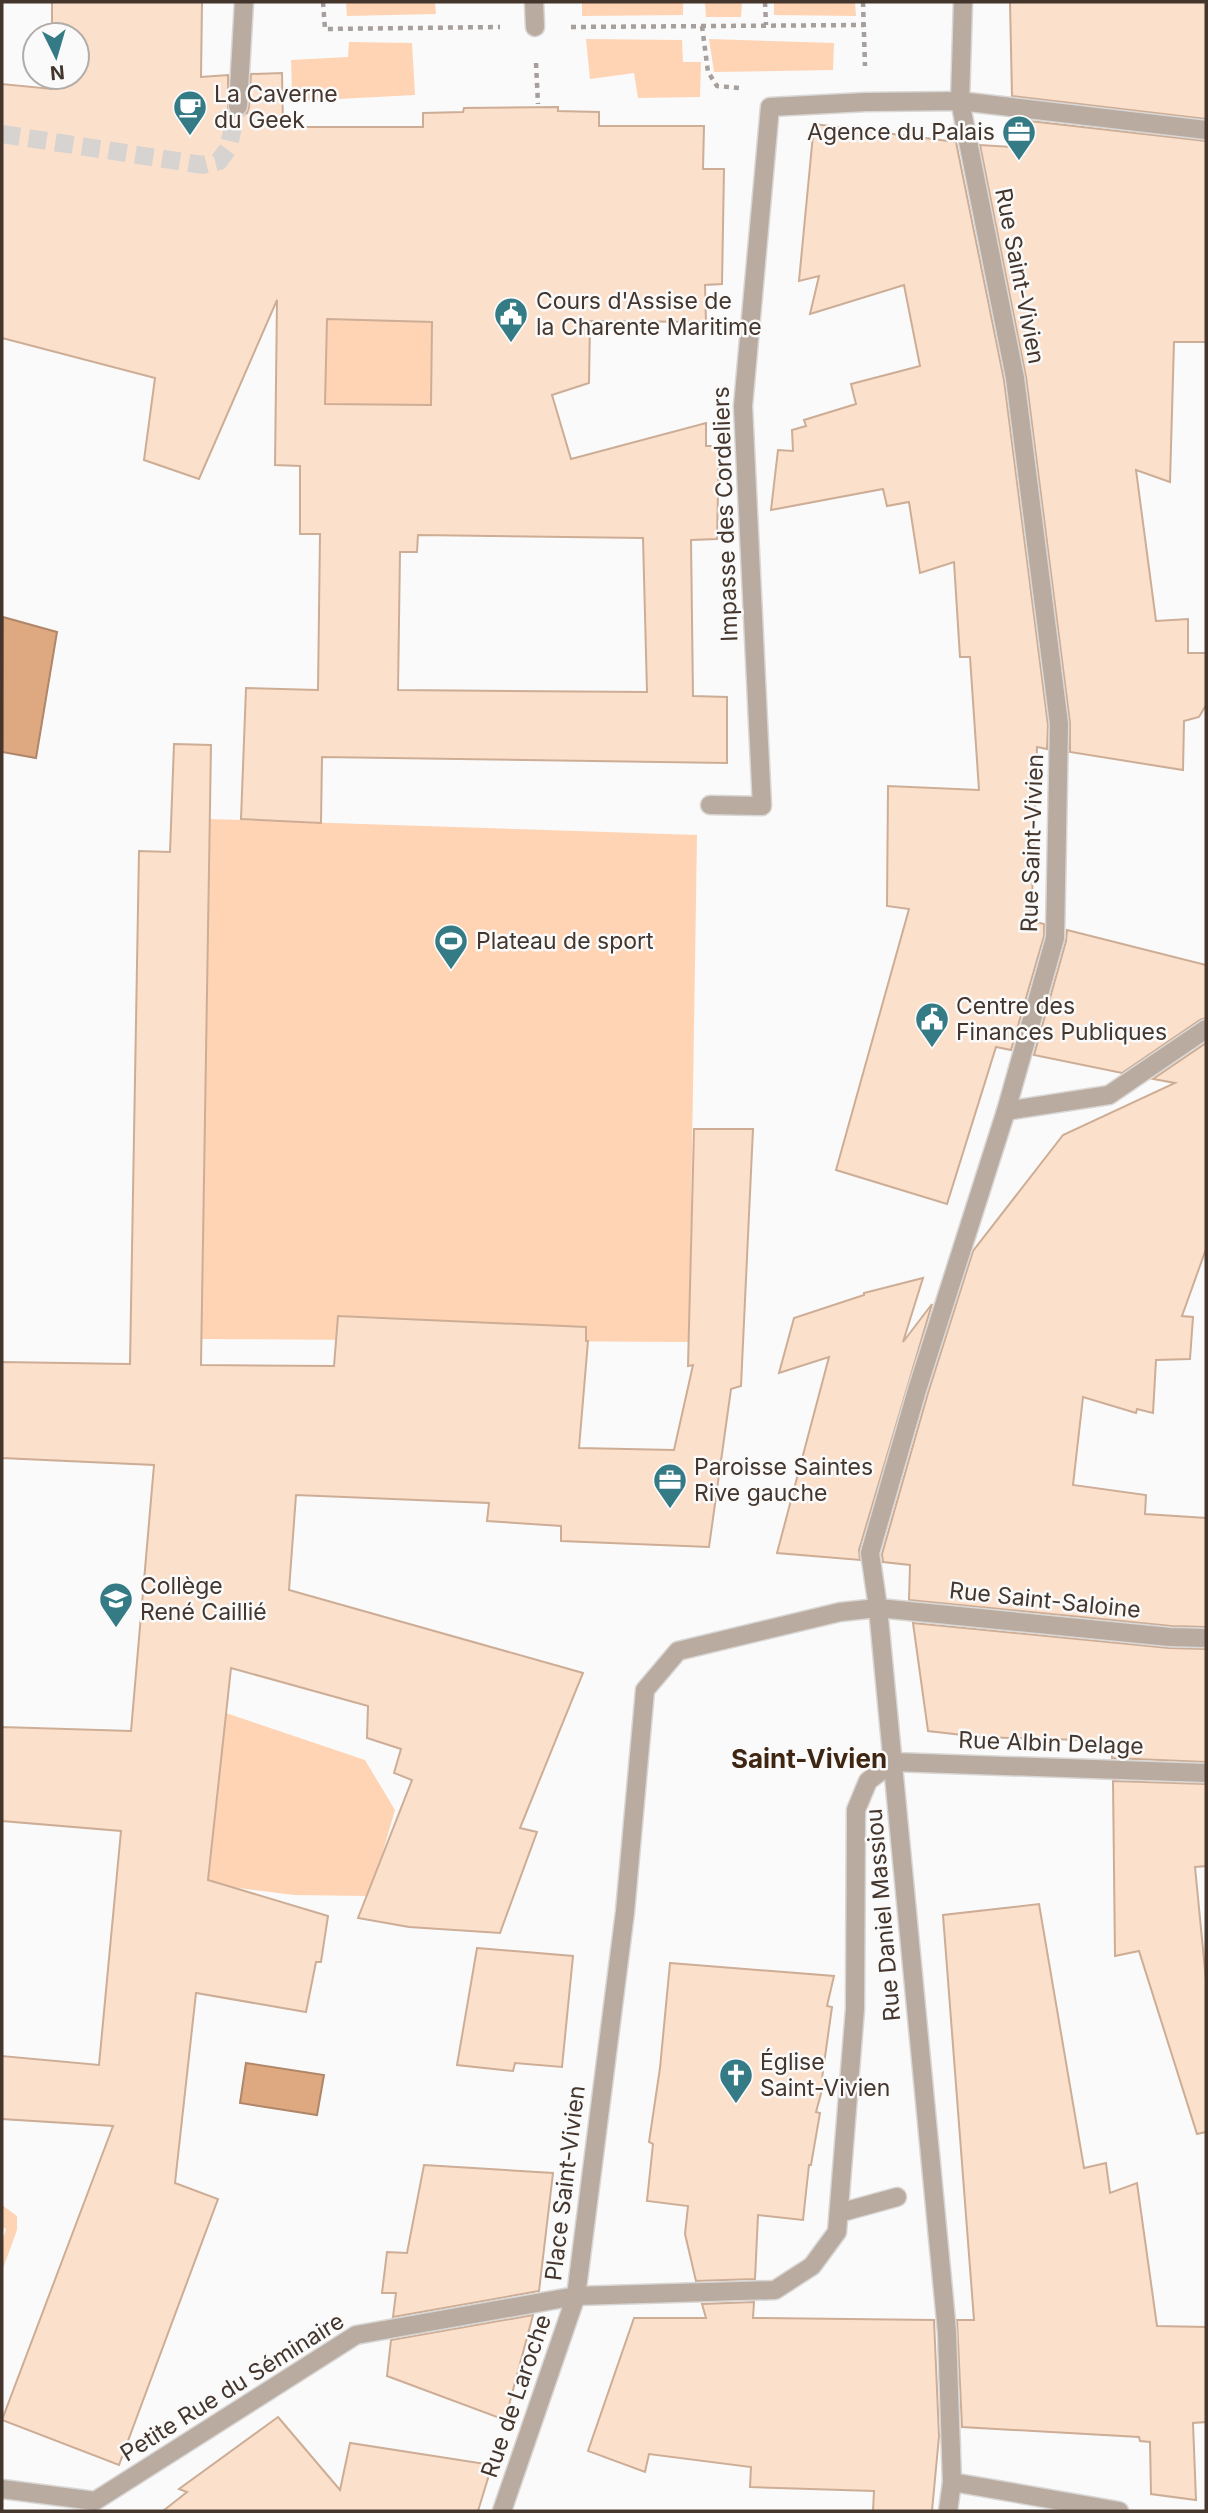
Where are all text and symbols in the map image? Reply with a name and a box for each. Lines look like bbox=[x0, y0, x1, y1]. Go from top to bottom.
north arrow bbox=[21, 21, 91, 91]
text: N bbox=[49, 60, 66, 85]
place label: La Caverne du Geek bbox=[214, 80, 338, 134]
cafe icon: La Caverne du Geek bbox=[171, 88, 209, 137]
office icon: Agence du Palais bbox=[1000, 113, 1038, 162]
place label: Agence du Palais bbox=[807, 118, 995, 146]
street label: Rue Saint-Vivien bbox=[989, 186, 1051, 366]
place label: Cours d'Assise de la Charente Maritime bbox=[536, 287, 762, 341]
public building icon: Cours d'Assise de la Charente Maritime bbox=[492, 295, 530, 344]
street label: Impasse des Cordeliers bbox=[707, 386, 743, 642]
street label: Rue Saint-Vivien bbox=[1015, 753, 1049, 933]
sports icon: Plateau de sport bbox=[432, 922, 470, 971]
place label: Plateau de sport bbox=[476, 927, 654, 955]
place label: Centre des Finances Publiques bbox=[956, 992, 1167, 1046]
public building icon: Centre des Finances Publiques bbox=[913, 1000, 951, 1049]
place label: Paroisse Saintes Rive gauche bbox=[694, 1453, 873, 1507]
office icon: Paroisse Saintes Rive gauche bbox=[651, 1461, 689, 1510]
place label: Collège René Caillié bbox=[140, 1572, 267, 1626]
street label: Rue Saint-Saloine bbox=[948, 1576, 1142, 1624]
school or university icon: Collège René Caillié bbox=[97, 1580, 135, 1629]
street label: Rue Albin Delage bbox=[958, 1726, 1144, 1760]
district label: Saint-Vivien bbox=[731, 1743, 887, 1774]
street label: Rue Daniel Massiou bbox=[860, 1808, 906, 2022]
place label: Église Saint-Vivien bbox=[760, 2048, 890, 2102]
church icon: Église Saint-Vivien bbox=[717, 2056, 755, 2105]
street label: Place Saint-Vivien bbox=[539, 2084, 591, 2282]
street label: Petite Rue du Séminaire bbox=[115, 2307, 349, 2467]
street label: Rue de Laroche bbox=[475, 2311, 557, 2481]

